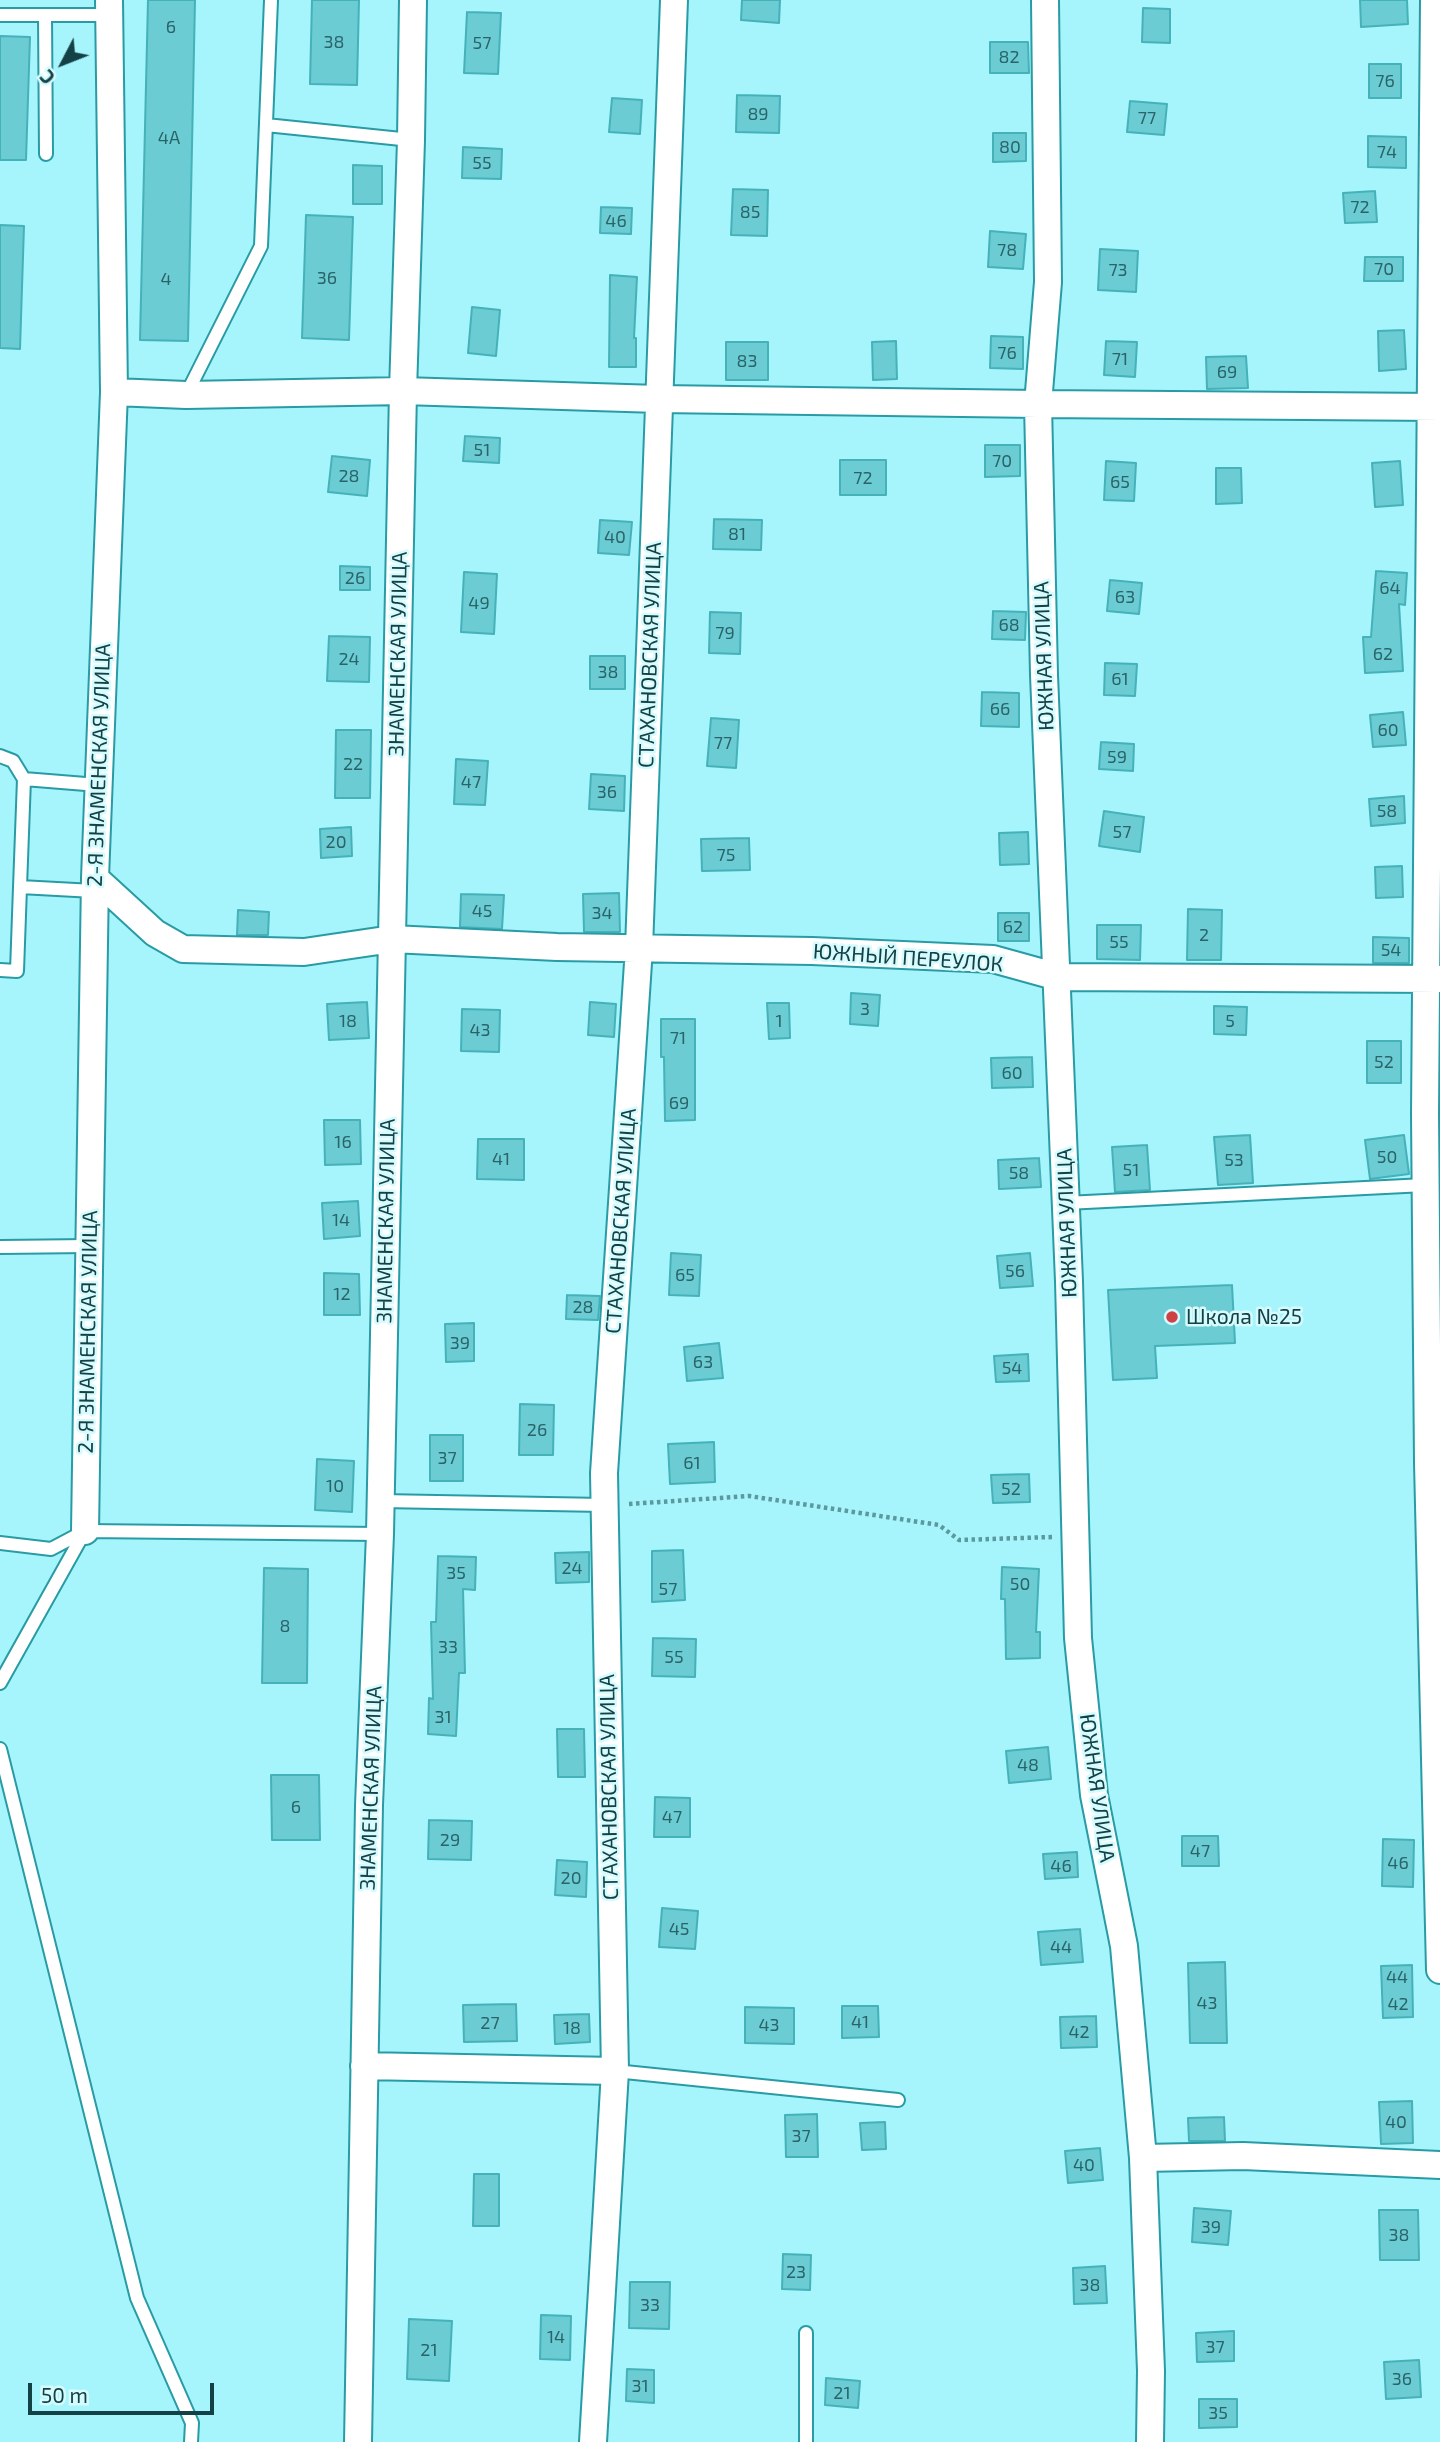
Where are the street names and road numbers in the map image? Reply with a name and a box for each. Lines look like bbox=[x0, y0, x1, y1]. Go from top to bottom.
street label: СТАХАНОВСКАЯ УЛИЦА bbox=[633, 542, 667, 768]
street label: ЗНАМЕНСКАЯ УЛИЦА bbox=[384, 551, 412, 757]
street label: ЮЖНАЯ УЛИЦА bbox=[1029, 581, 1059, 731]
street label: 2-Я ЗНАМЕНСКАЯ УЛИЦА bbox=[82, 643, 116, 887]
street label: ЮЖНЫЙ ПЕРЕУЛОК bbox=[812, 939, 1004, 977]
street label: СТАХАНОВСКАЯ УЛИЦА bbox=[601, 1107, 641, 1335]
street label: ЗНАМЕНСКАЯ УЛИЦА bbox=[372, 1118, 400, 1324]
street label: ЮЖНАЯ УЛИЦА bbox=[1052, 1148, 1082, 1298]
street label: 2-Я ЗНАМЕНСКАЯ УЛИЦА bbox=[73, 1210, 103, 1454]
street label: СТАХАНОВСКАЯ УЛИЦА bbox=[594, 1674, 624, 1900]
street label: ЗНАМЕНСКАЯ УЛИЦА bbox=[355, 1685, 387, 1891]
street label: ЮЖНАЯ УЛИЦА bbox=[1074, 1712, 1120, 1864]

